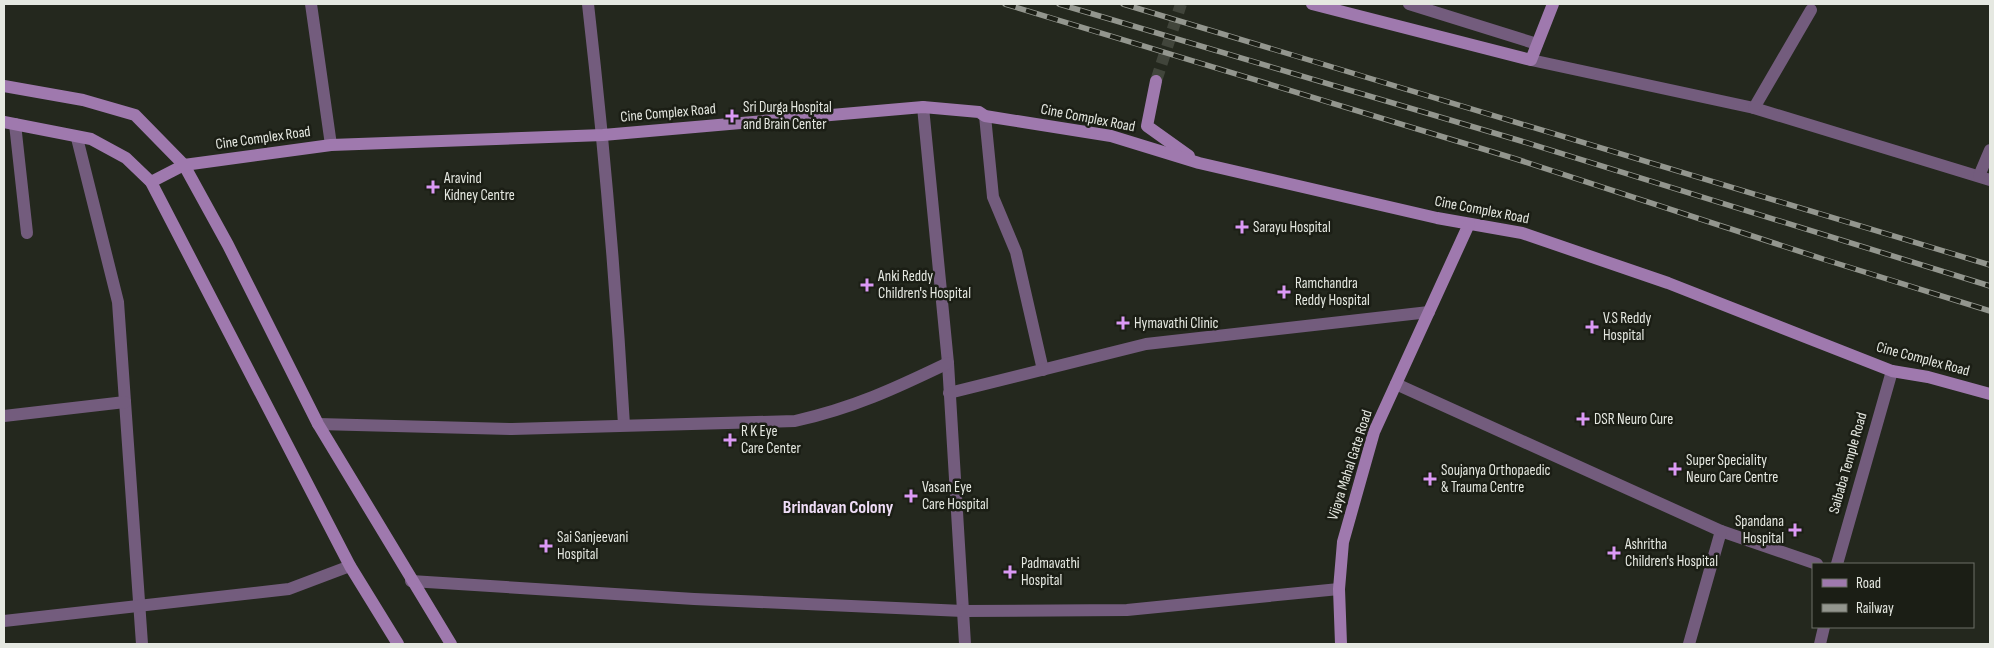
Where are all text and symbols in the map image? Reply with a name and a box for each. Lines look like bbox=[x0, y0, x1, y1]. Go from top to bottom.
place label: Sri Durga Hospital and Brain Center bbox=[743, 98, 832, 134]
street label: Cine Complex Road bbox=[619, 99, 717, 127]
street label: Cine Complex Road bbox=[1039, 100, 1137, 136]
marker: Sri Durga Hospital and Brain Center bbox=[725, 109, 739, 123]
street label: Cine Complex Road bbox=[214, 122, 312, 154]
place label: Aravind Kidney Centre bbox=[443, 169, 515, 205]
marker: Aravind Kidney Centre bbox=[426, 180, 440, 194]
street label: Cine Complex Road bbox=[1433, 192, 1531, 228]
place label: Sarayu Hospital bbox=[1253, 218, 1331, 237]
marker: Sarayu Hospital bbox=[1235, 220, 1249, 234]
place label: Anki Reddy Children's Hospital bbox=[877, 267, 971, 303]
place label: Ramchandra Reddy Hospital bbox=[1295, 274, 1370, 310]
marker: Anki Reddy Children's Hospital bbox=[860, 278, 874, 292]
marker: Ramchandra Reddy Hospital bbox=[1277, 285, 1291, 299]
place label: V.S Reddy Hospital bbox=[1603, 309, 1651, 345]
place label: Hymavathi Clinic bbox=[1134, 314, 1219, 333]
marker: Hymavathi Clinic bbox=[1116, 316, 1130, 330]
marker: V.S Reddy Hospital bbox=[1585, 320, 1599, 334]
street label: Cine Complex Road bbox=[1874, 337, 1972, 381]
street label: Vijaya Mahal Gate Road bbox=[1323, 408, 1377, 522]
place label: DSR Neuro Cure bbox=[1594, 410, 1673, 429]
street label: Saibaba Temple Road bbox=[1824, 410, 1872, 516]
marker: DSR Neuro Cure bbox=[1576, 412, 1590, 426]
place label: R K Eye Care Center bbox=[741, 422, 801, 458]
marker: R K Eye Care Center bbox=[723, 433, 737, 447]
place label: Super Speciality Neuro Care Centre bbox=[1686, 451, 1778, 487]
place label: Soujanya Orthopaedic & Trauma Centre bbox=[1441, 461, 1551, 497]
marker: Super Speciality Neuro Care Centre bbox=[1668, 462, 1682, 476]
marker: Soujanya Orthopaedic & Trauma Centre bbox=[1423, 472, 1437, 486]
place label: Vasan Eye Care Hospital bbox=[922, 478, 989, 514]
marker: Vasan Eye Care Hospital bbox=[904, 489, 918, 503]
district label: Brindavan Colony bbox=[783, 497, 894, 518]
place label: Spandana Hospital bbox=[1735, 512, 1784, 548]
marker: Spandana Hospital bbox=[1788, 523, 1802, 537]
place label: Sai Sanjeevani Hospital bbox=[557, 528, 628, 564]
place label: Ashritha Children's Hospital bbox=[1624, 535, 1718, 571]
marker: Sai Sanjeevani Hospital bbox=[539, 539, 553, 553]
marker: Ashritha Children's Hospital bbox=[1607, 546, 1621, 560]
place label: Padmavathi Hospital bbox=[1021, 554, 1080, 590]
legend bbox=[1812, 563, 1974, 628]
marker: Padmavathi Hospital bbox=[1003, 565, 1017, 579]
text: Road bbox=[1856, 574, 1881, 593]
text: Railway bbox=[1856, 599, 1894, 618]

